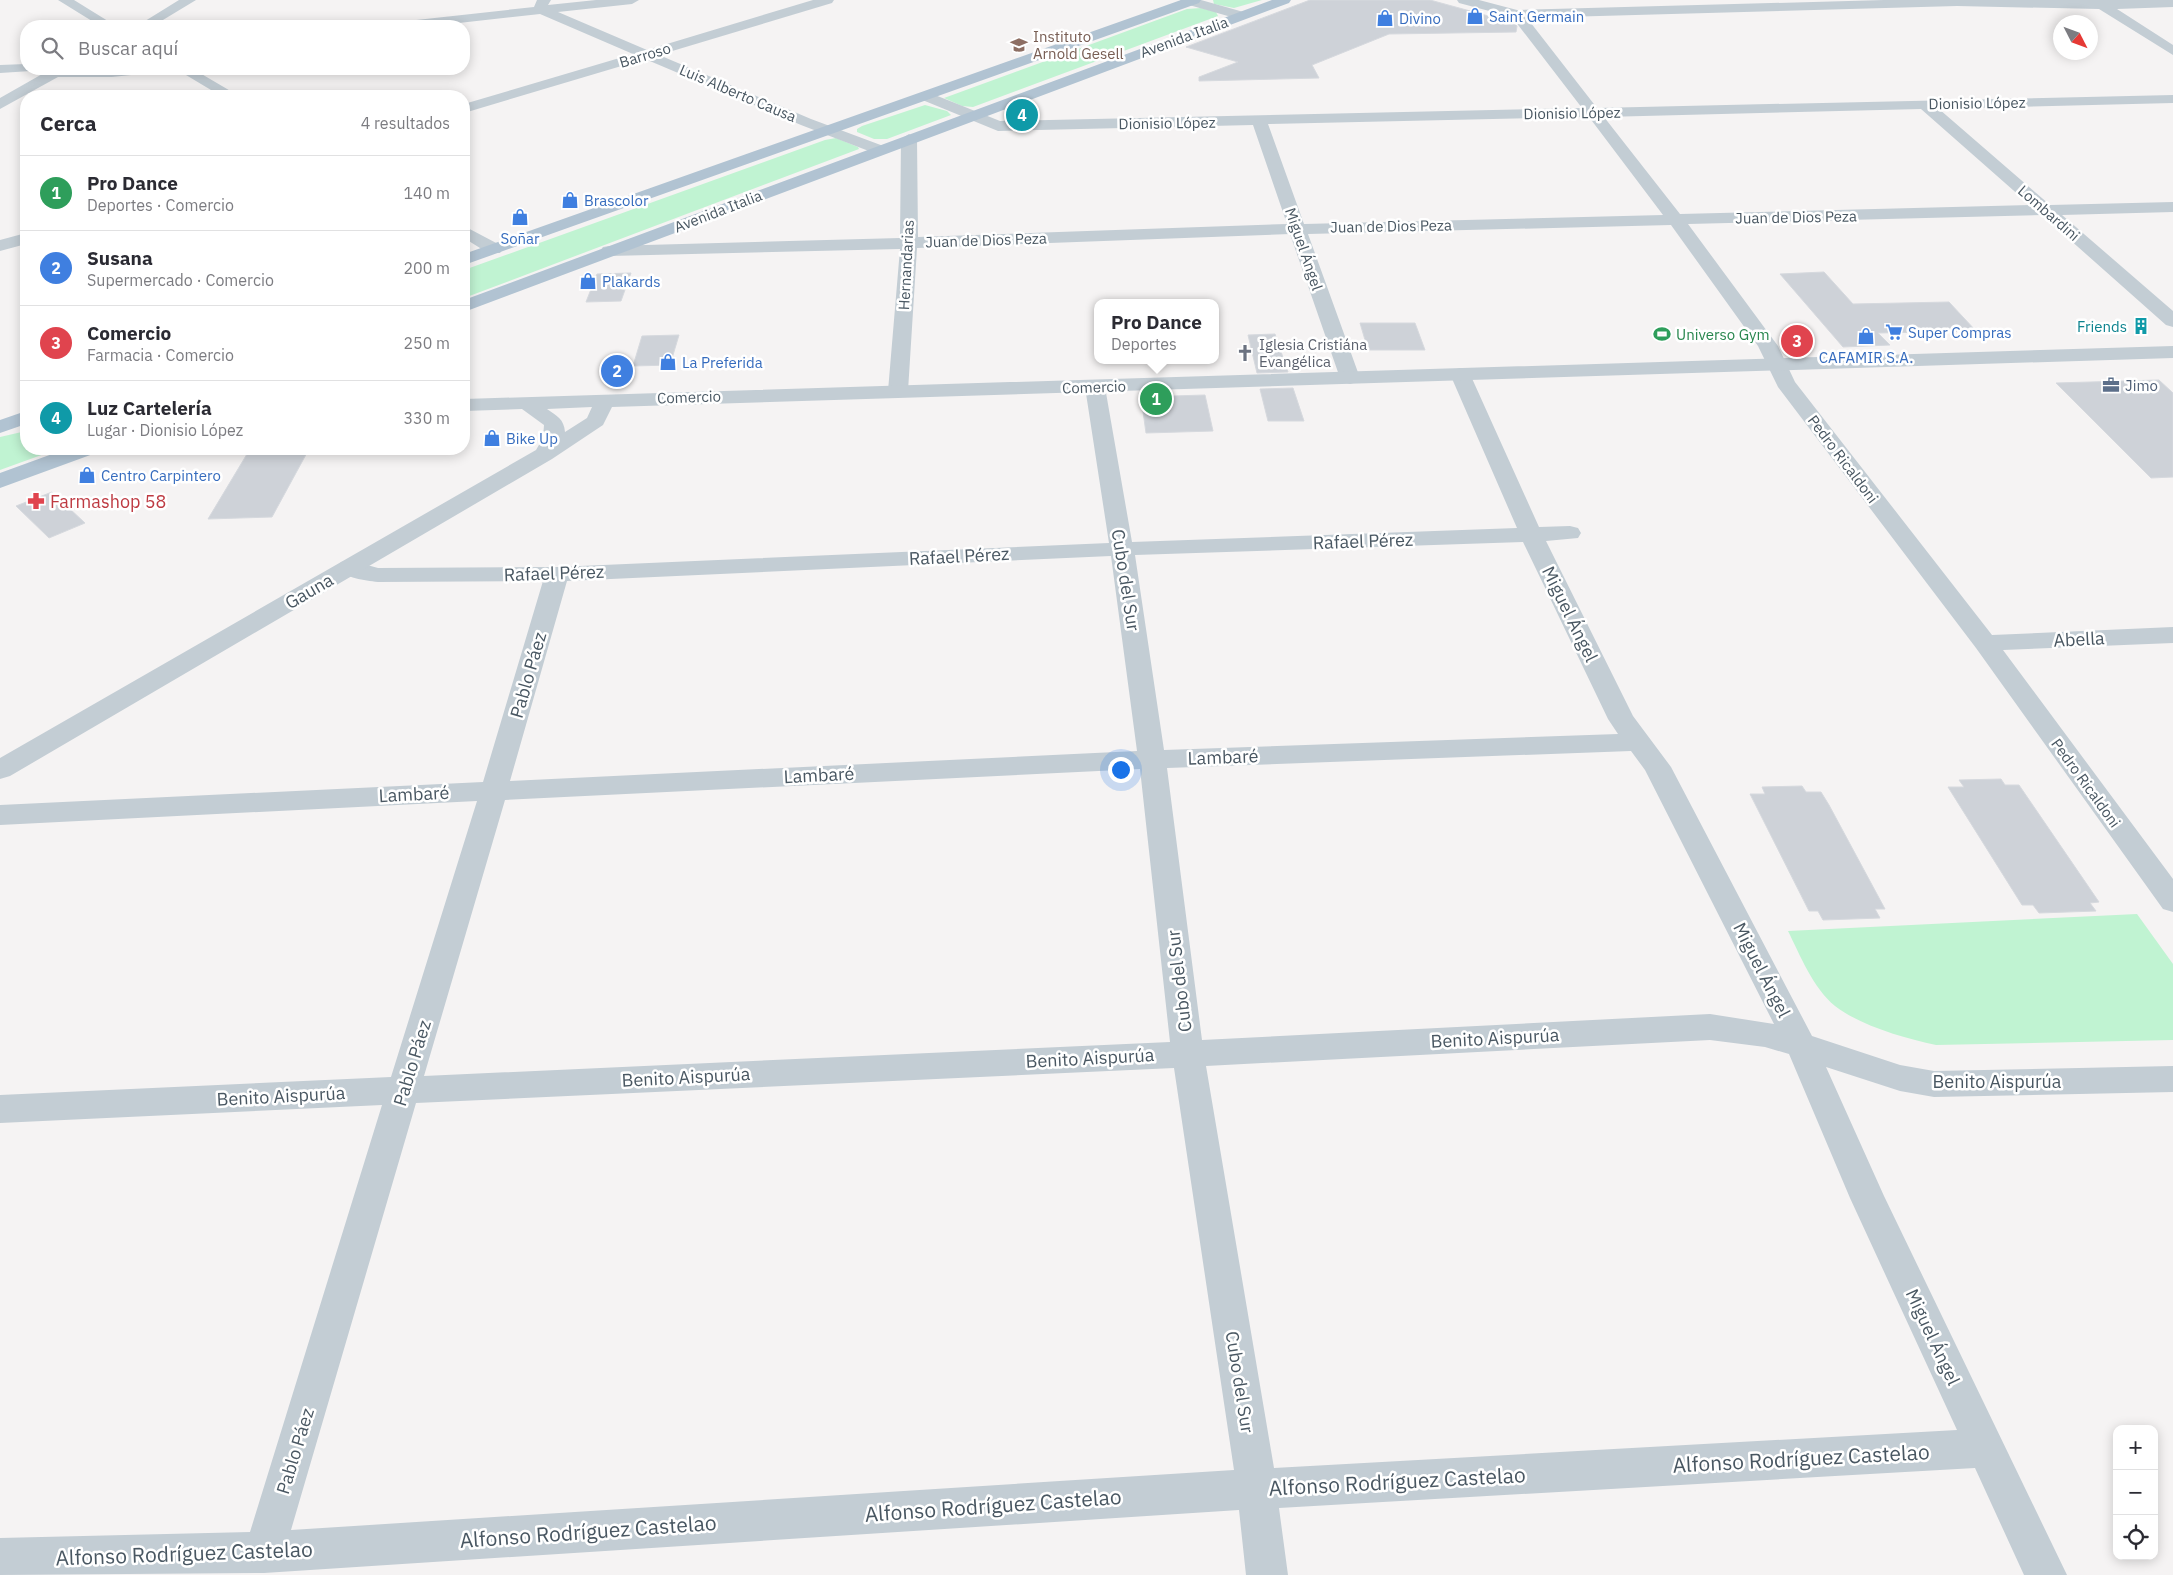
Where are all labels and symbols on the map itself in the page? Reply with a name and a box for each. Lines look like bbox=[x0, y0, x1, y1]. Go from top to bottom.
shop icon: Saint Germain bbox=[1465, 6, 1485, 26]
place label: Saint Germain bbox=[1489, 7, 1584, 26]
shop icon: Divino bbox=[1375, 8, 1395, 28]
place label: Divino bbox=[1399, 9, 1441, 28]
street label: Avenida Italia bbox=[1137, 12, 1231, 62]
north arrow bbox=[2053, 15, 2098, 60]
place label: Instituto Arnold Gesell bbox=[1033, 27, 1124, 63]
school or university icon: Instituto Arnold Gesell bbox=[1009, 35, 1029, 55]
street label: Barroso bbox=[617, 38, 673, 72]
street label: Luis Alberto Causa bbox=[677, 60, 799, 126]
street label: Dionisio López bbox=[1928, 93, 2026, 113]
pin: 4 bbox=[1006, 96, 1038, 134]
street label: Dionisio López bbox=[1523, 103, 1621, 123]
street label: Dionisio López bbox=[1118, 113, 1216, 133]
street label: Lombardini bbox=[2014, 181, 2084, 245]
street label: Avenida Italia bbox=[671, 186, 765, 236]
shop icon: Brascolor bbox=[560, 190, 580, 210]
place label: Brascolor bbox=[584, 191, 649, 210]
street label: Miguel Ángel bbox=[1281, 205, 1327, 293]
street label: Juan de Dios Peza bbox=[1735, 206, 1857, 228]
shop icon: Soñar bbox=[510, 207, 530, 227]
street label: Juan de Dios Peza bbox=[1330, 215, 1452, 237]
street label: Hernandarias bbox=[894, 219, 918, 311]
street label: Juan de Dios Peza bbox=[925, 228, 1047, 252]
place label: Soñar bbox=[500, 229, 540, 248]
shop icon: Plakards bbox=[578, 271, 598, 291]
place label: Plakards bbox=[602, 272, 660, 291]
building icon: Friends bbox=[2131, 316, 2151, 336]
place label: Friends bbox=[2077, 317, 2127, 336]
pin: 3 bbox=[1781, 322, 1813, 360]
supermarket icon: Super Compras bbox=[1884, 322, 1904, 342]
place label: Super Compras bbox=[1908, 323, 2012, 342]
sports icon: Universo Gym bbox=[1652, 324, 1672, 344]
place label: Universo Gym bbox=[1676, 325, 1770, 344]
shop icon: CAFAMIR S.A. bbox=[1856, 326, 1876, 346]
place label: Iglesia Cristiána Evangélica bbox=[1259, 335, 1367, 371]
church icon: Iglesia Cristiána Evangélica bbox=[1235, 343, 1255, 363]
place label: CAFAMIR S.A. bbox=[1819, 348, 1913, 367]
pin: 2 bbox=[601, 352, 633, 390]
shop icon: La Preferida bbox=[658, 352, 678, 372]
place label: La Preferida bbox=[682, 353, 763, 372]
office icon: Jimo bbox=[2101, 375, 2121, 395]
street label: Comercio bbox=[1062, 376, 1126, 398]
place label: Jimo bbox=[2125, 376, 2158, 395]
pin: 1 bbox=[1140, 380, 1172, 418]
street label: Comercio bbox=[657, 386, 721, 408]
street label: Pedro Ricaldoni bbox=[1804, 411, 1882, 507]
shop icon: Bike Up bbox=[482, 428, 502, 448]
place label: Bike Up bbox=[506, 429, 558, 448]
shop icon: Centro Carpintero bbox=[77, 465, 97, 485]
place label: Centro Carpintero bbox=[101, 466, 221, 485]
place label: Farmashop 58 bbox=[50, 490, 166, 513]
pharmacy icon: Farmashop 58 bbox=[26, 491, 46, 511]
street label: Cubo del Sur bbox=[1107, 527, 1145, 633]
street label: Rafael Pérez bbox=[1312, 528, 1414, 554]
street label: Rafael Pérez bbox=[908, 542, 1010, 570]
street label: Rafael Pérez bbox=[503, 560, 605, 586]
street label: Miguel Ángel bbox=[1537, 562, 1603, 666]
street label: Gauna bbox=[281, 568, 338, 614]
street label: Abella bbox=[2053, 626, 2106, 652]
street label: Pablo Páez bbox=[505, 629, 551, 721]
street label: Pedro Ricaldoni bbox=[2047, 735, 2125, 831]
street label: Lambaré bbox=[1187, 744, 1259, 770]
your location bbox=[1108, 757, 1134, 783]
street label: Lambaré bbox=[783, 762, 855, 788]
street label: Lambaré bbox=[378, 781, 450, 807]
street label: Miguel Ángel bbox=[1728, 919, 1796, 1022]
street label: Cubo del Sur bbox=[1161, 928, 1197, 1033]
street label: Pablo Páez bbox=[388, 1017, 436, 1109]
street label: Benito Aispurúa bbox=[1430, 1023, 1560, 1053]
street label: Benito Aispurúa bbox=[1025, 1043, 1155, 1073]
street label: Benito Aispurúa bbox=[621, 1062, 751, 1092]
street label: Benito Aispurúa bbox=[1933, 1070, 2062, 1093]
street label: Benito Aispurúa bbox=[216, 1081, 346, 1111]
street label: Miguel Ángel bbox=[1901, 1285, 1965, 1389]
street label: Cubo del Sur bbox=[1221, 1329, 1259, 1435]
street label: Pablo Páez bbox=[271, 1405, 319, 1497]
street label: Alfonso Rodríguez Castelao bbox=[1672, 1437, 1930, 1479]
street label: Alfonso Rodríguez Castelao bbox=[1268, 1460, 1526, 1502]
street label: Alfonso Rodríguez Castelao bbox=[864, 1482, 1122, 1528]
street label: Alfonso Rodríguez Castelao bbox=[459, 1508, 717, 1554]
street label: Alfonso Rodríguez Castelao bbox=[55, 1535, 313, 1571]

